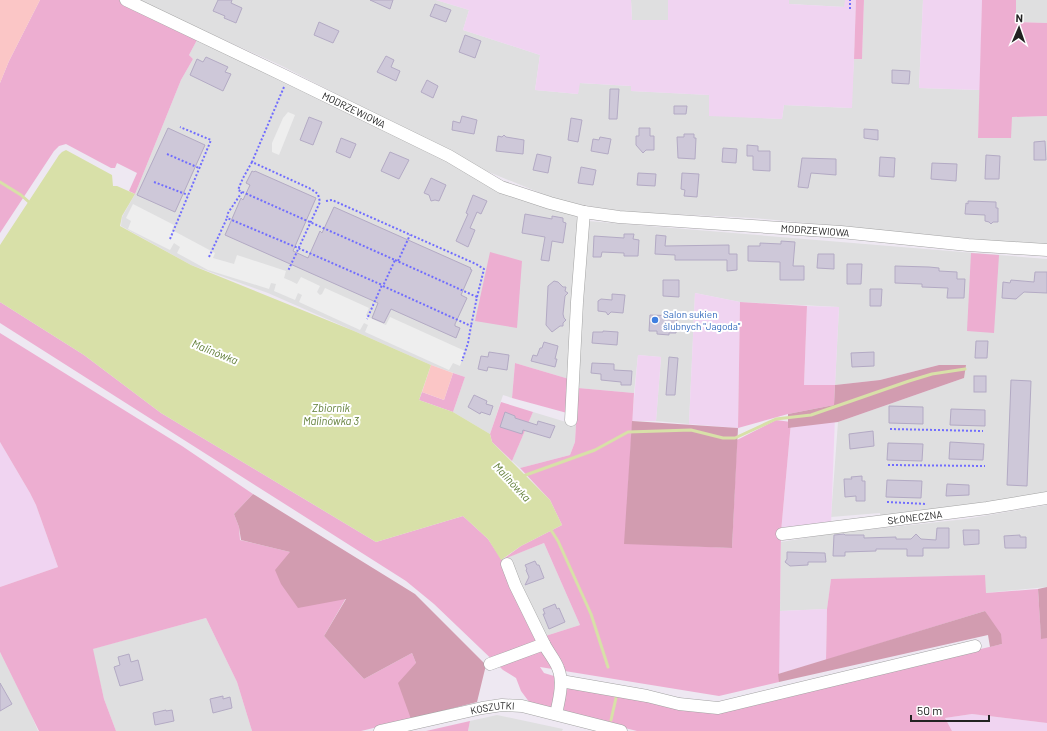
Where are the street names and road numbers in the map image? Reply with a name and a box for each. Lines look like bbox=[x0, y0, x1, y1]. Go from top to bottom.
street label: MODRZEWIOWA bbox=[320, 89, 388, 130]
street label: MODRZEWIOWA bbox=[780, 222, 850, 239]
street label: SŁONECZNA bbox=[887, 508, 943, 527]
street label: KOSZUTKI bbox=[469, 699, 515, 716]

